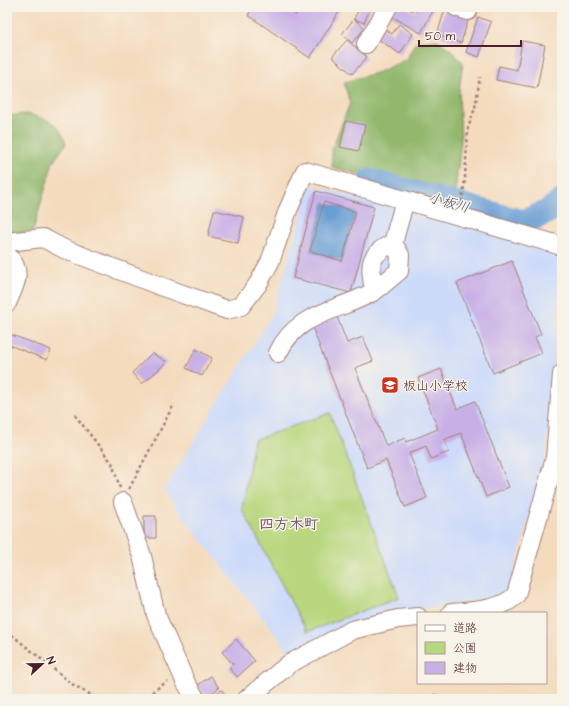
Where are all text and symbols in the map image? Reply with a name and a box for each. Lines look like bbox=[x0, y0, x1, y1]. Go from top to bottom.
scale bar bbox=[419, 22, 521, 48]
text: 50 m bbox=[425, 28, 456, 45]
water label: 小板川 bbox=[426, 188, 472, 218]
school or university icon: 板山小学校 bbox=[380, 375, 400, 395]
place label: 板山小学校 bbox=[403, 377, 468, 395]
district label: 四方木町 bbox=[259, 514, 319, 535]
legend bbox=[417, 612, 547, 684]
text: 道路 bbox=[453, 620, 477, 637]
text: 公園 bbox=[453, 640, 477, 657]
north arrow bbox=[22, 644, 62, 684]
text: N bbox=[43, 654, 59, 667]
text: 建物 bbox=[453, 660, 477, 677]

